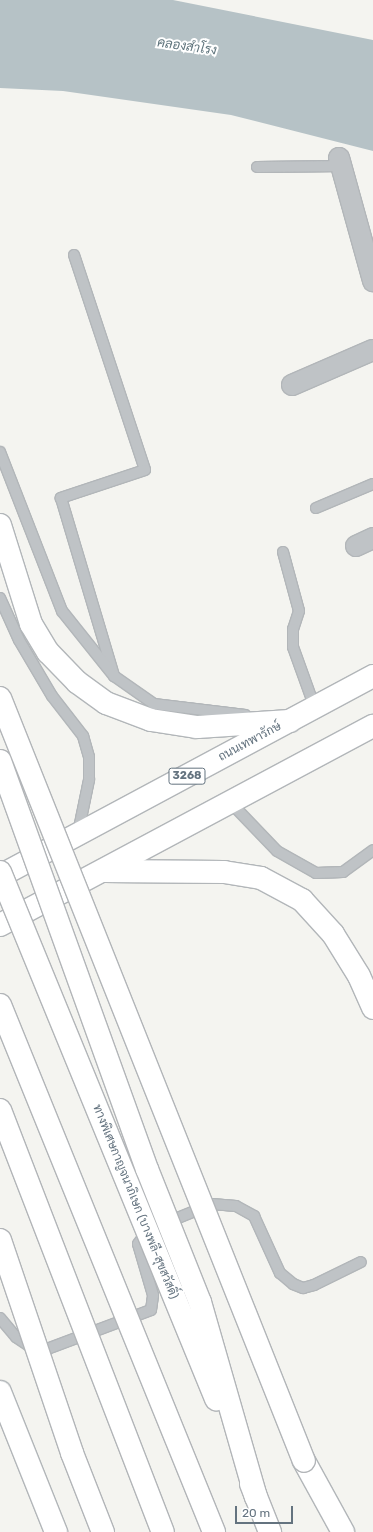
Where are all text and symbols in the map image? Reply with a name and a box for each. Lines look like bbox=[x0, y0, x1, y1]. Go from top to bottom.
water label: คลองสำโรง bbox=[156, 35, 218, 59]
street label: ถนนเทพารักษ์ bbox=[216, 719, 284, 765]
road number: 3268 bbox=[168, 767, 206, 785]
street label: ทางพิเศษกาญจนาภิเษก (บางพลี-สุขสวัสดิ์) bbox=[89, 1103, 181, 1301]
scale bar bbox=[237, 1498, 295, 1524]
text: 20 m bbox=[242, 1506, 270, 1520]

